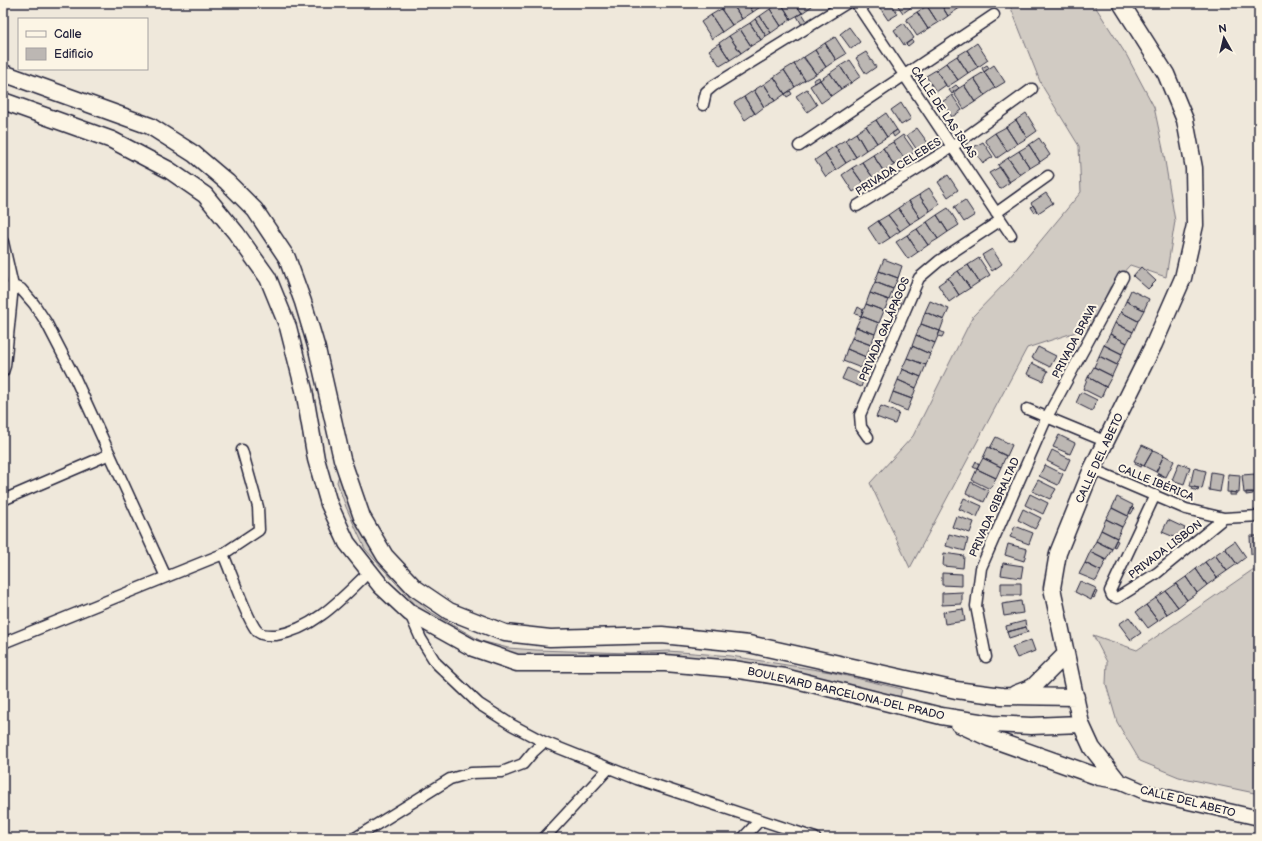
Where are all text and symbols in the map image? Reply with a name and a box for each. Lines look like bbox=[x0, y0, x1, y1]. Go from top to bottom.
legend bbox=[18, 18, 148, 70]
north arrow bbox=[1204, 18, 1244, 58]
text: N bbox=[1218, 22, 1228, 36]
text: Calle bbox=[54, 27, 82, 42]
text: Edificio bbox=[54, 47, 94, 62]
street label: CALLE DE LAS ISLAS bbox=[908, 64, 979, 161]
street label: PRIVADA CELEBES bbox=[853, 135, 944, 198]
street label: PRIVADA GALÁPAGOS bbox=[856, 274, 912, 383]
street label: PRIVADA BRAVA bbox=[1049, 302, 1100, 380]
street label: CALLE DEL ABETO bbox=[1073, 411, 1126, 505]
street label: PRIVADA GIBRALTAD bbox=[967, 455, 1022, 559]
street label: CALLE IBÉRICA bbox=[1116, 460, 1196, 504]
street label: PRIVADA LISBON bbox=[1126, 518, 1205, 581]
street label: BOULEVARD BARCELONA-DEL PRADO bbox=[746, 664, 946, 723]
street label: CALLE DEL ABETO bbox=[1139, 783, 1237, 820]

